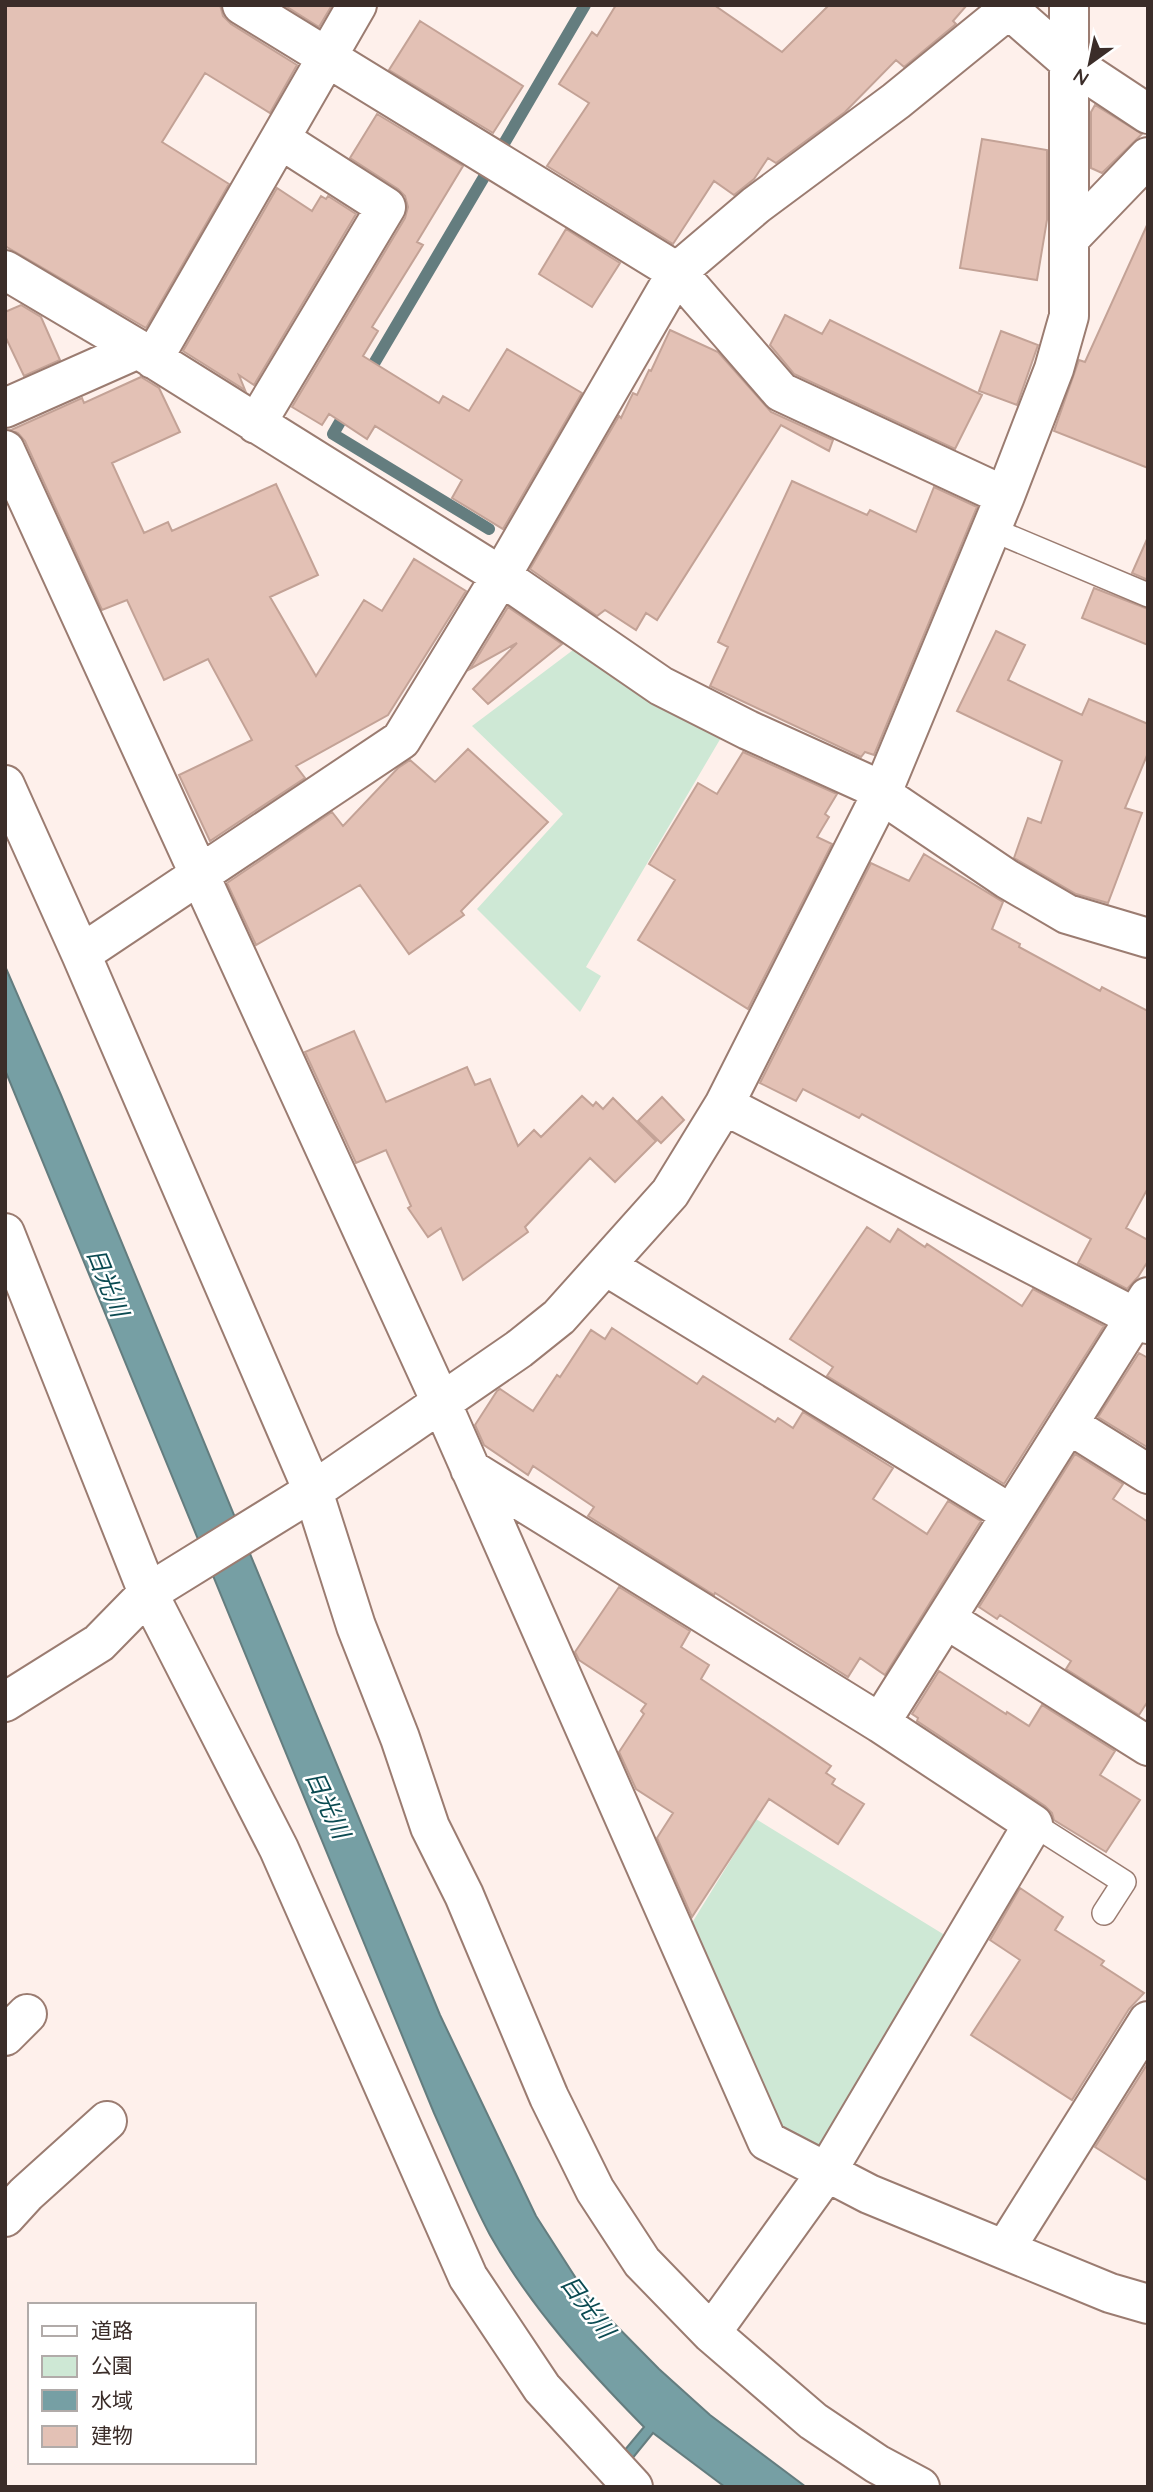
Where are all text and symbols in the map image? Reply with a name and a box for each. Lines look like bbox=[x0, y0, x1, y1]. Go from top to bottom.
north arrow bbox=[1055, 28, 1125, 98]
text: N bbox=[1068, 63, 1093, 91]
water label: 日光川 bbox=[81, 1243, 137, 1324]
water label: 日光川 bbox=[299, 1765, 358, 1846]
water label: 日光川 bbox=[554, 2268, 623, 2346]
legend bbox=[28, 2303, 256, 2464]
text: 道路 bbox=[91, 2317, 133, 2343]
text: 公園 bbox=[91, 2352, 133, 2378]
text: 水域 bbox=[91, 2387, 133, 2413]
text: 建物 bbox=[91, 2422, 133, 2448]

